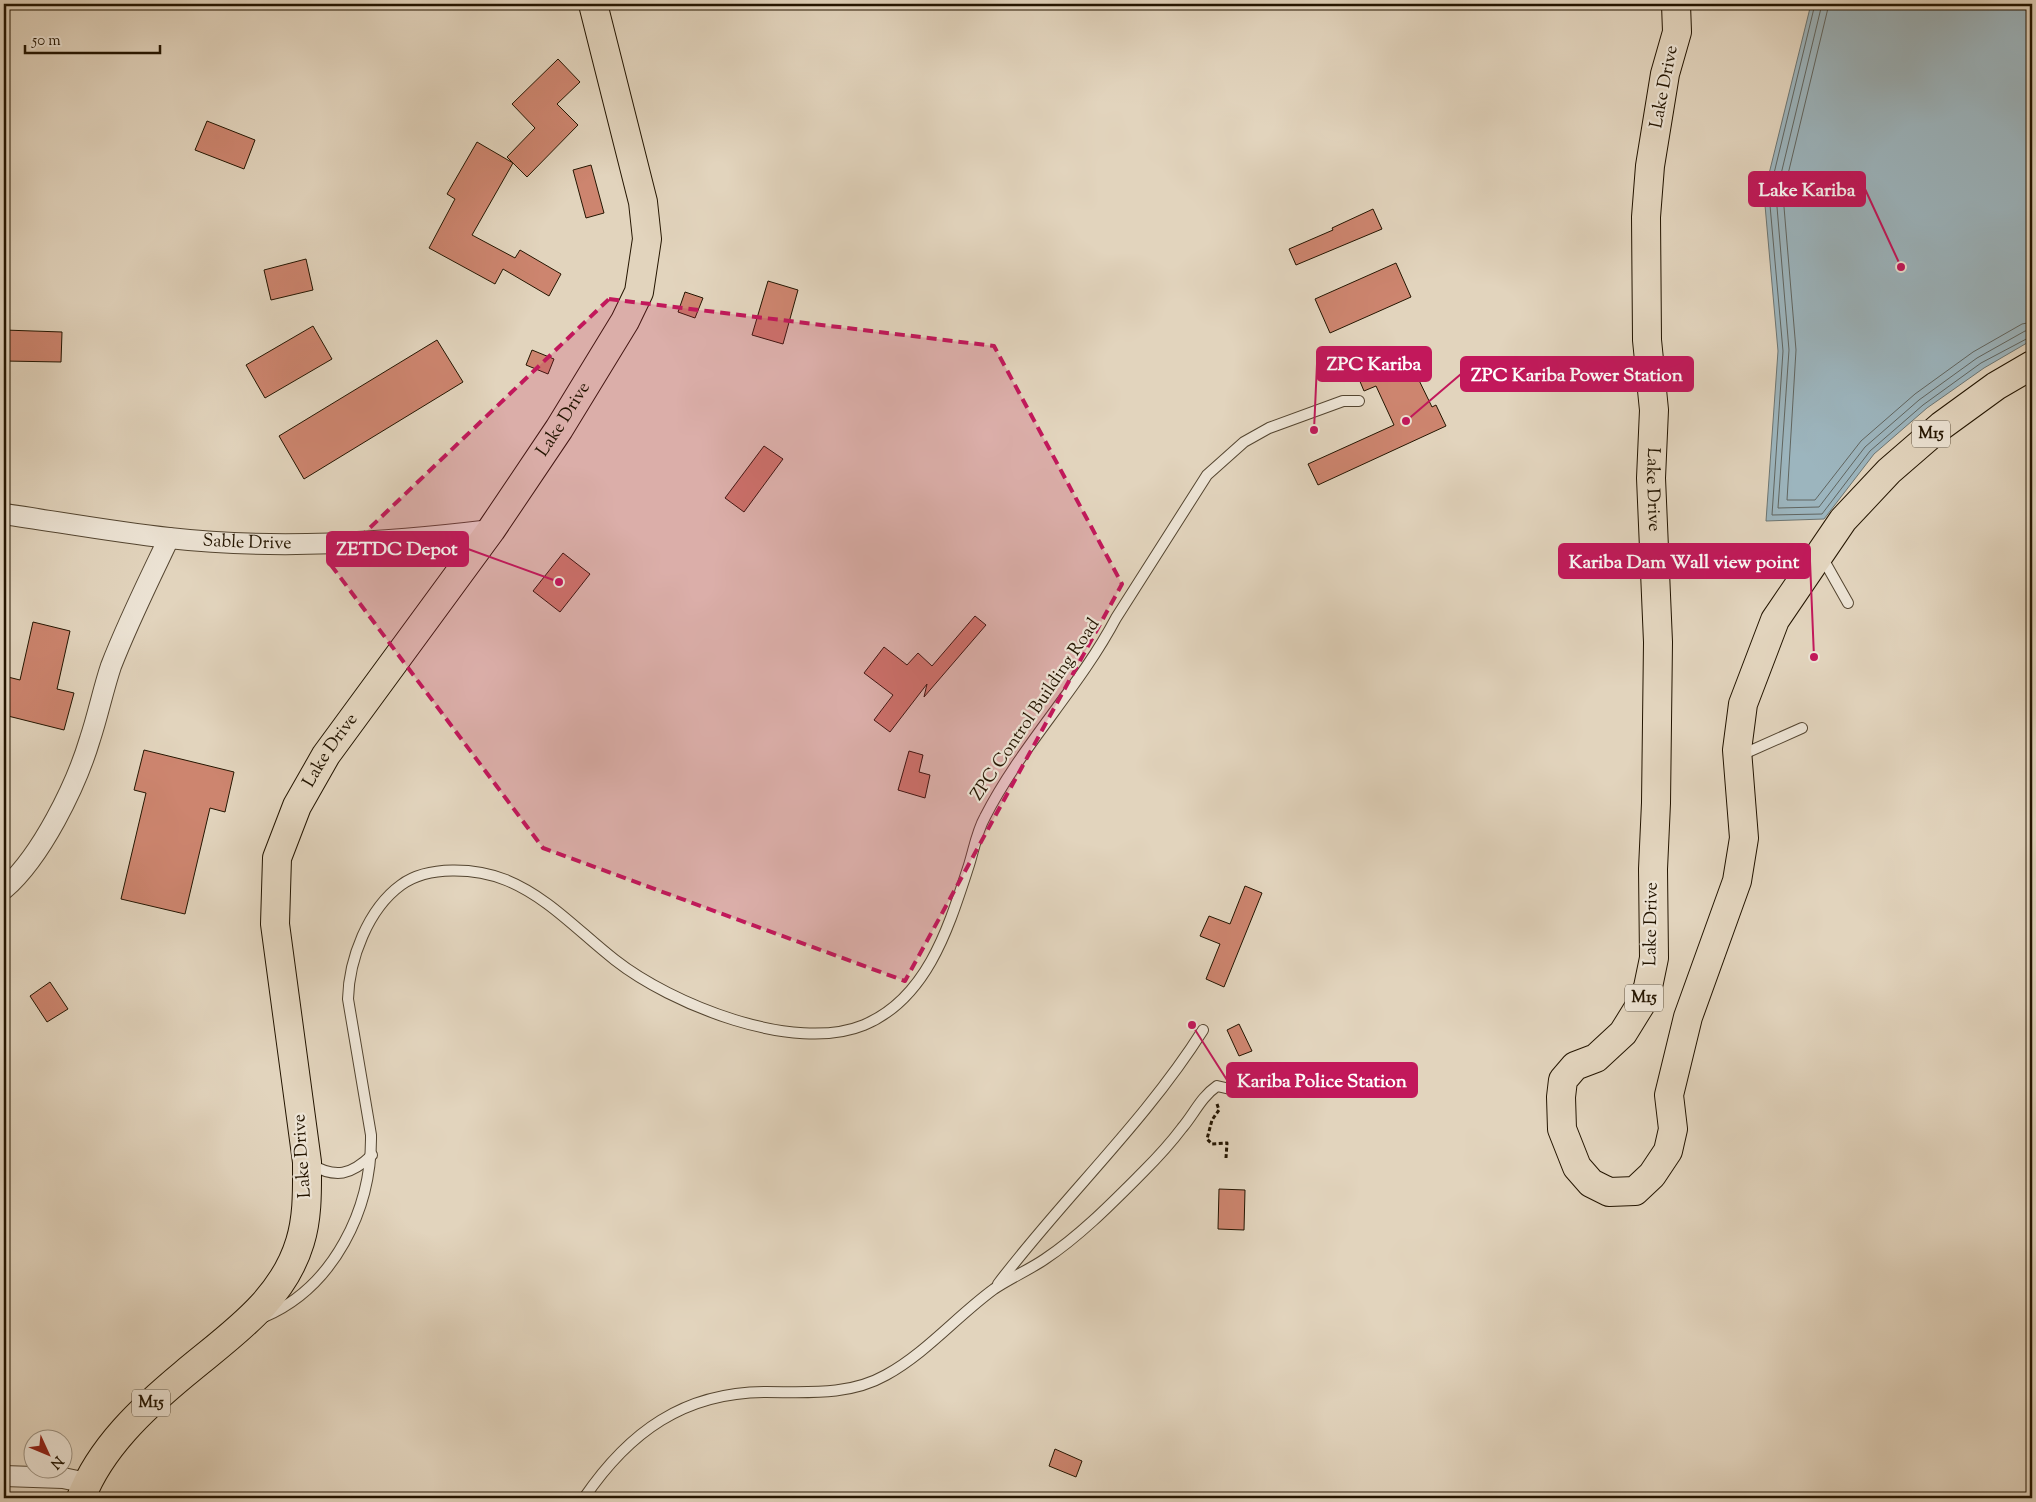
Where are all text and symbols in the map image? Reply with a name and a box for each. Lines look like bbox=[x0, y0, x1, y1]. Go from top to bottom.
scale bar bbox=[25, 22, 160, 54]
text: 50 m bbox=[31, 31, 61, 52]
street label: Lake Drive bbox=[1644, 43, 1686, 131]
callout: Lake Kariba bbox=[1749, 172, 1865, 206]
text: Lake Kariba bbox=[1759, 178, 1856, 205]
callout: ZPC Kariba bbox=[1317, 347, 1431, 381]
text: ZPC Kariba bbox=[1327, 352, 1422, 379]
callout: ZPC Kariba Power Station bbox=[1461, 357, 1693, 391]
text: ZPC Kariba Power Station bbox=[1471, 363, 1684, 390]
street label: Lake Drive bbox=[531, 377, 598, 463]
road number: M15 bbox=[1912, 420, 1950, 448]
street label: Lake Drive bbox=[1638, 447, 1666, 532]
street label: Sable Drive bbox=[202, 528, 292, 557]
callout: ZETDC Depot bbox=[327, 532, 468, 566]
text: ZETDC Depot bbox=[336, 537, 458, 564]
callout: Kariba Dam Wall view point bbox=[1559, 544, 1810, 578]
text: Kariba Dam Wall view point bbox=[1569, 550, 1800, 577]
street label: ZPC Control Building Road bbox=[965, 614, 1107, 806]
street label: Lake Drive bbox=[297, 708, 365, 793]
street label: Lake Drive bbox=[1638, 882, 1666, 966]
road number: M15 bbox=[1625, 984, 1663, 1011]
callout: Kariba Police Station bbox=[1227, 1063, 1417, 1097]
text: Kariba Police Station bbox=[1237, 1069, 1408, 1096]
street label: Lake Drive bbox=[287, 1113, 319, 1199]
road number: M15 bbox=[132, 1390, 170, 1416]
north arrow bbox=[22, 1430, 72, 1480]
text: N bbox=[45, 1451, 67, 1473]

